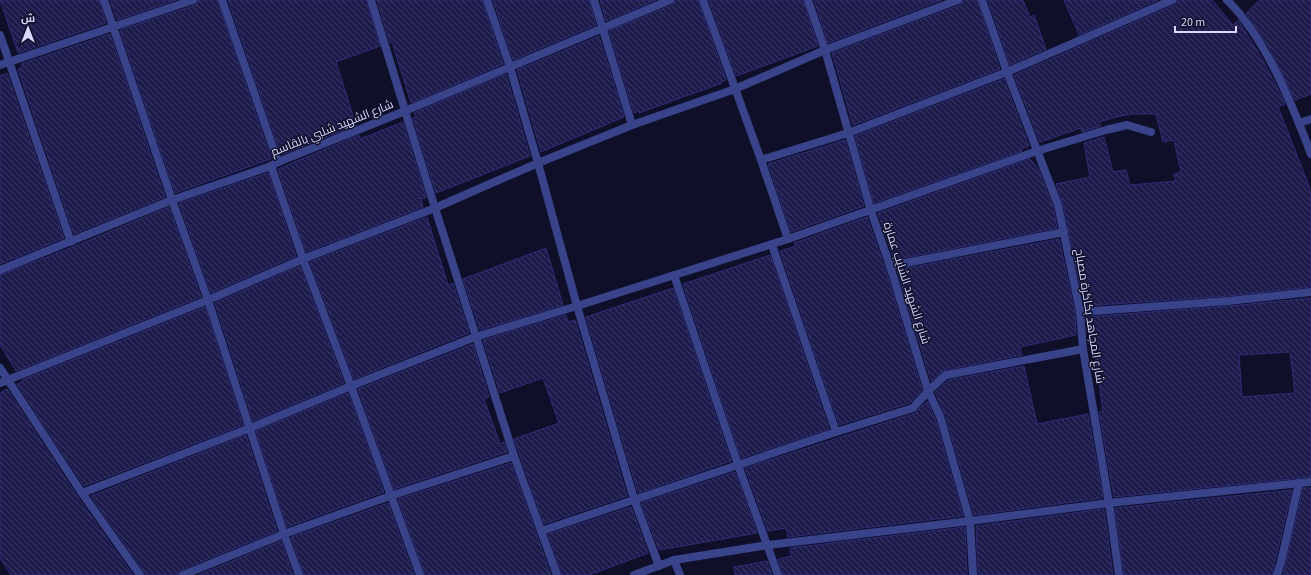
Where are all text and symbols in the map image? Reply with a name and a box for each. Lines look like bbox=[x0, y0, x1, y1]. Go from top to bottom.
north arrow bbox=[8, 8, 48, 48]
scale bar bbox=[1175, 8, 1236, 34]
text: ش bbox=[21, 11, 35, 26]
text: 20 m bbox=[1181, 14, 1205, 31]
street label: شارع الشهيد شلبي بالقاسم bbox=[268, 96, 397, 162]
street label: شارع الشهيد الشايب عمارة bbox=[879, 220, 934, 346]
street label: شارع المجاهد بكاكرة مصباح bbox=[1070, 247, 1109, 385]

